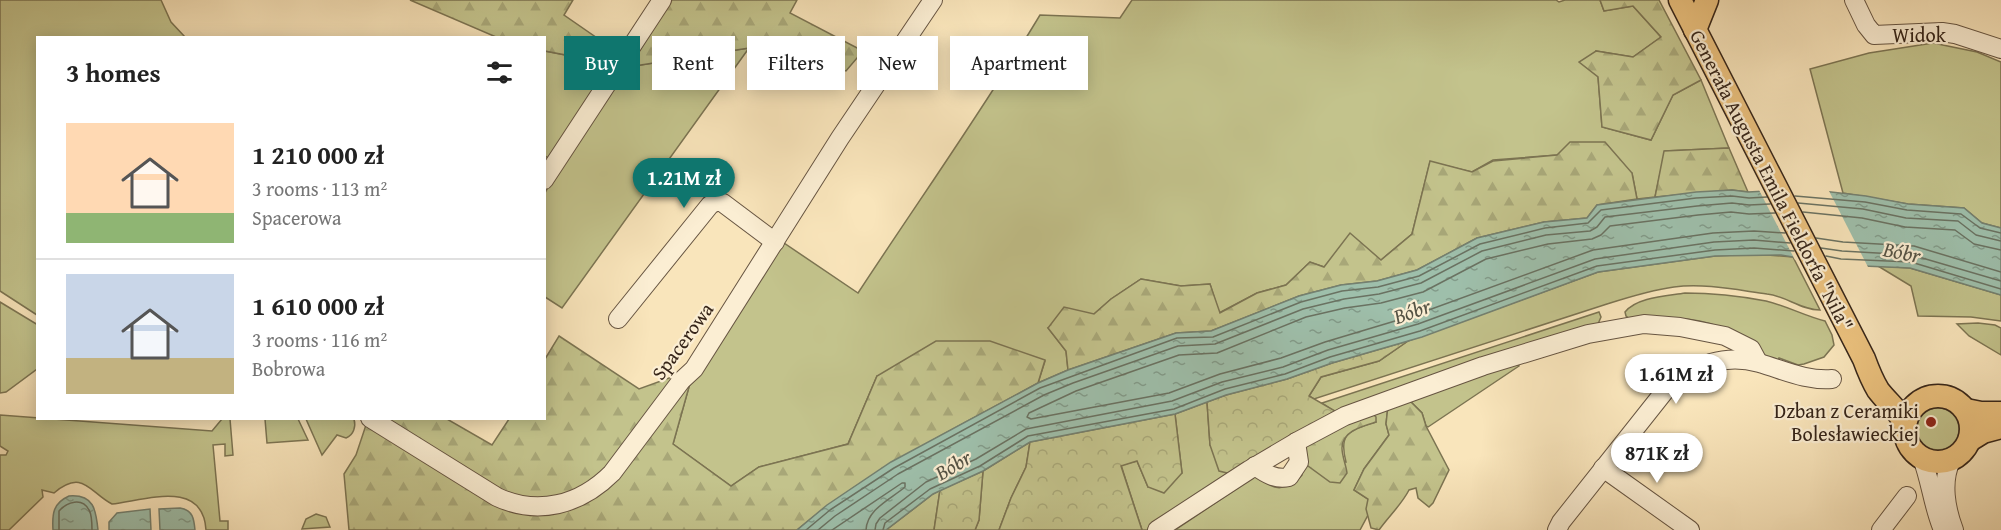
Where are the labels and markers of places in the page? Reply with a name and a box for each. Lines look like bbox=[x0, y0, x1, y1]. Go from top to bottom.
pin: 1.21M zł bbox=[622, 158, 746, 209]
pin: 1.61M zł bbox=[1614, 354, 1738, 405]
place label: Dzban z Ceramiki Bolesławieckiej bbox=[1774, 396, 1919, 448]
marker: Dzban z Ceramiki Bolesławieckiej bbox=[1924, 415, 1938, 429]
pin: 871K zł bbox=[1602, 433, 1712, 484]

